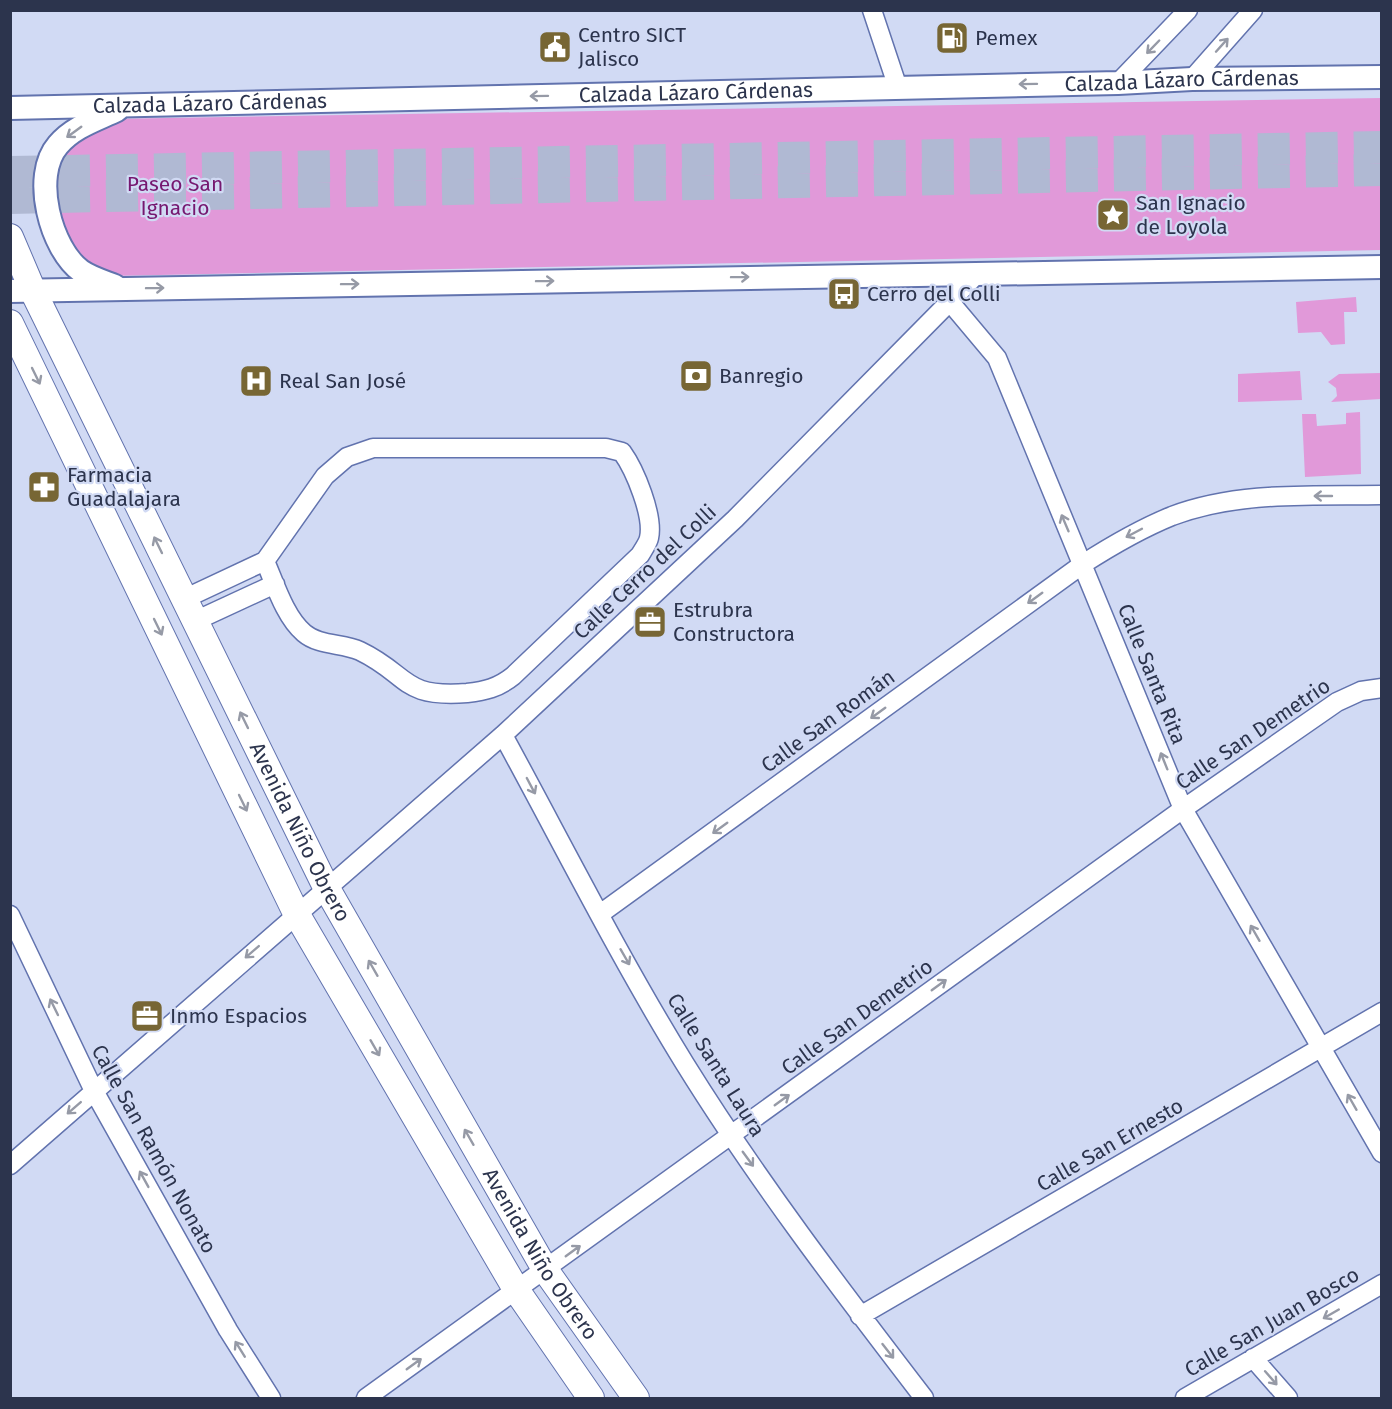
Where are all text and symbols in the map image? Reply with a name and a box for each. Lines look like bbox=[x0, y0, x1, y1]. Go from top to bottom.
fuel station icon: Pemex bbox=[934, 20, 970, 56]
place label: Centro SICT Jalisco bbox=[578, 22, 686, 72]
place label: Pemex bbox=[975, 25, 1038, 51]
public building icon: Centro SICT Jalisco bbox=[537, 29, 573, 65]
one-way arrow bbox=[1215, 37, 1229, 52]
one-way arrow bbox=[1146, 39, 1160, 54]
street label: Calzada Lázaro Cárdenas bbox=[1064, 65, 1299, 97]
street label: Calzada Lázaro Cárdenas bbox=[578, 77, 813, 108]
one-way arrow bbox=[1019, 78, 1039, 90]
street label: Calzada Lázaro Cárdenas bbox=[93, 88, 328, 119]
one-way arrow bbox=[530, 90, 550, 102]
one-way arrow bbox=[67, 125, 83, 138]
park label: Paseo San Ignacio bbox=[127, 171, 223, 221]
place label: San Ignacio de Loyola bbox=[1136, 190, 1246, 240]
place icon: San Ignacio de Loyola bbox=[1095, 197, 1131, 233]
one-way arrow bbox=[729, 271, 749, 283]
one-way arrow bbox=[534, 275, 554, 287]
bus stop icon: Cerro del Colli bbox=[826, 276, 862, 312]
one-way arrow bbox=[339, 279, 359, 290]
place label: Cerro del Colli bbox=[867, 281, 1001, 307]
one-way arrow bbox=[144, 282, 164, 294]
bank icon: Banregio bbox=[678, 358, 714, 394]
hospital icon: Real San José bbox=[238, 363, 274, 399]
place label: Banregio bbox=[719, 363, 804, 389]
one-way arrow bbox=[31, 366, 42, 384]
place label: Real San José bbox=[279, 368, 406, 394]
place label: Farmacia Guadalajara bbox=[67, 462, 181, 512]
pharmacy icon: Farmacia Guadalajara bbox=[26, 469, 62, 505]
one-way arrow bbox=[1314, 490, 1334, 502]
street label: Calle Cerro del Colli bbox=[568, 499, 722, 645]
one-way arrow bbox=[1059, 514, 1070, 532]
one-way arrow bbox=[1126, 527, 1143, 539]
one-way arrow bbox=[152, 537, 163, 555]
one-way arrow bbox=[1028, 592, 1044, 605]
place label: Estrubra Constructora bbox=[673, 597, 795, 647]
street label: Calle Santa Rita bbox=[1112, 600, 1192, 748]
office icon: Estrubra Constructora bbox=[632, 604, 668, 640]
one-way arrow bbox=[152, 618, 164, 636]
street label: Calle San Román bbox=[756, 664, 900, 778]
street label: Calle San Demetrio bbox=[1171, 673, 1335, 795]
one-way arrow bbox=[870, 707, 886, 719]
one-way arrow bbox=[238, 712, 250, 730]
street label: Avenida Niño Obrero bbox=[244, 738, 356, 926]
one-way arrow bbox=[1158, 753, 1169, 771]
one-way arrow bbox=[525, 777, 537, 794]
one-way arrow bbox=[237, 793, 249, 811]
one-way arrow bbox=[712, 821, 728, 834]
one-way arrow bbox=[1249, 925, 1261, 942]
one-way arrow bbox=[245, 945, 260, 959]
one-way arrow bbox=[619, 948, 631, 965]
street label: Calle San Demetrio bbox=[776, 953, 938, 1081]
one-way arrow bbox=[366, 960, 378, 977]
one-way arrow bbox=[931, 979, 947, 991]
street label: Calle Santa Laura bbox=[661, 988, 771, 1142]
one-way arrow bbox=[47, 998, 59, 1016]
office icon: Inmo Espacios bbox=[129, 998, 165, 1034]
place label: Inmo Espacios bbox=[170, 1003, 307, 1029]
one-way arrow bbox=[369, 1039, 381, 1056]
street label: Calle San Ramón Nonato bbox=[86, 1040, 222, 1258]
street label: Calle San Ernesto bbox=[1032, 1093, 1188, 1197]
one-way arrow bbox=[773, 1094, 789, 1106]
one-way arrow bbox=[1346, 1094, 1358, 1111]
one-way arrow bbox=[67, 1101, 82, 1115]
one-way arrow bbox=[463, 1129, 475, 1146]
one-way arrow bbox=[742, 1151, 754, 1167]
street label: Avenida Niño Obrero bbox=[477, 1164, 604, 1345]
one-way arrow bbox=[138, 1171, 149, 1189]
one-way arrow bbox=[564, 1245, 580, 1258]
street label: Calle San Juan Bosco bbox=[1180, 1261, 1364, 1383]
one-way arrow bbox=[1323, 1308, 1340, 1320]
one-way arrow bbox=[234, 1341, 246, 1358]
one-way arrow bbox=[881, 1343, 894, 1359]
one-way arrow bbox=[406, 1358, 422, 1371]
one-way arrow bbox=[1263, 1370, 1277, 1386]

